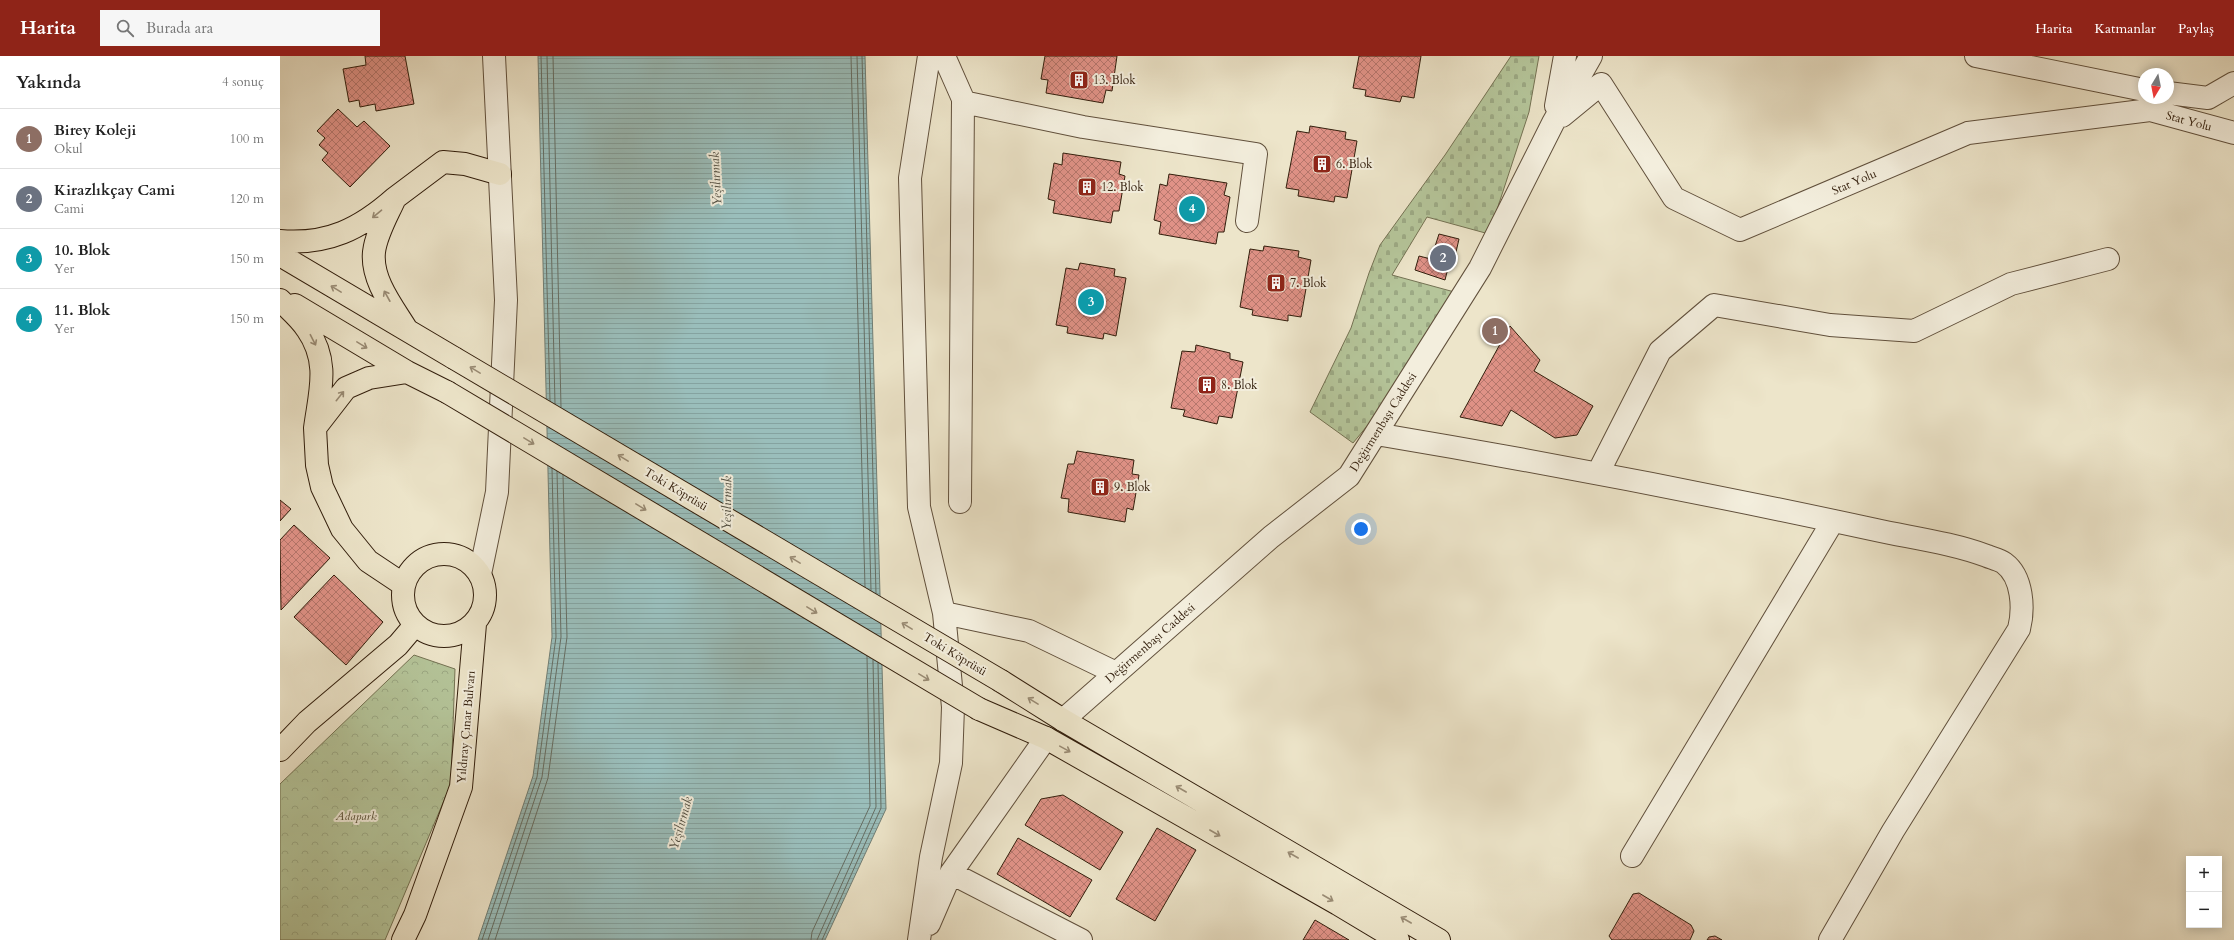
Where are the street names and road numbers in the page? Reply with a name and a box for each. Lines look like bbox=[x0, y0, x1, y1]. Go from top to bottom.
street label: Stat Yolu bbox=[2164, 107, 2214, 135]
street label: Stat Yolu bbox=[1829, 165, 1879, 199]
street label: Değirmenbaşı Caddesi bbox=[1346, 369, 1420, 475]
street label: Toki Köprüsü bbox=[641, 464, 711, 515]
street label: Değirmenbaşı Caddesi bbox=[1102, 599, 1199, 687]
street label: Toki Köprüsü bbox=[920, 629, 990, 680]
street label: Yıldıray Çınar Bulvarı bbox=[453, 669, 479, 784]

